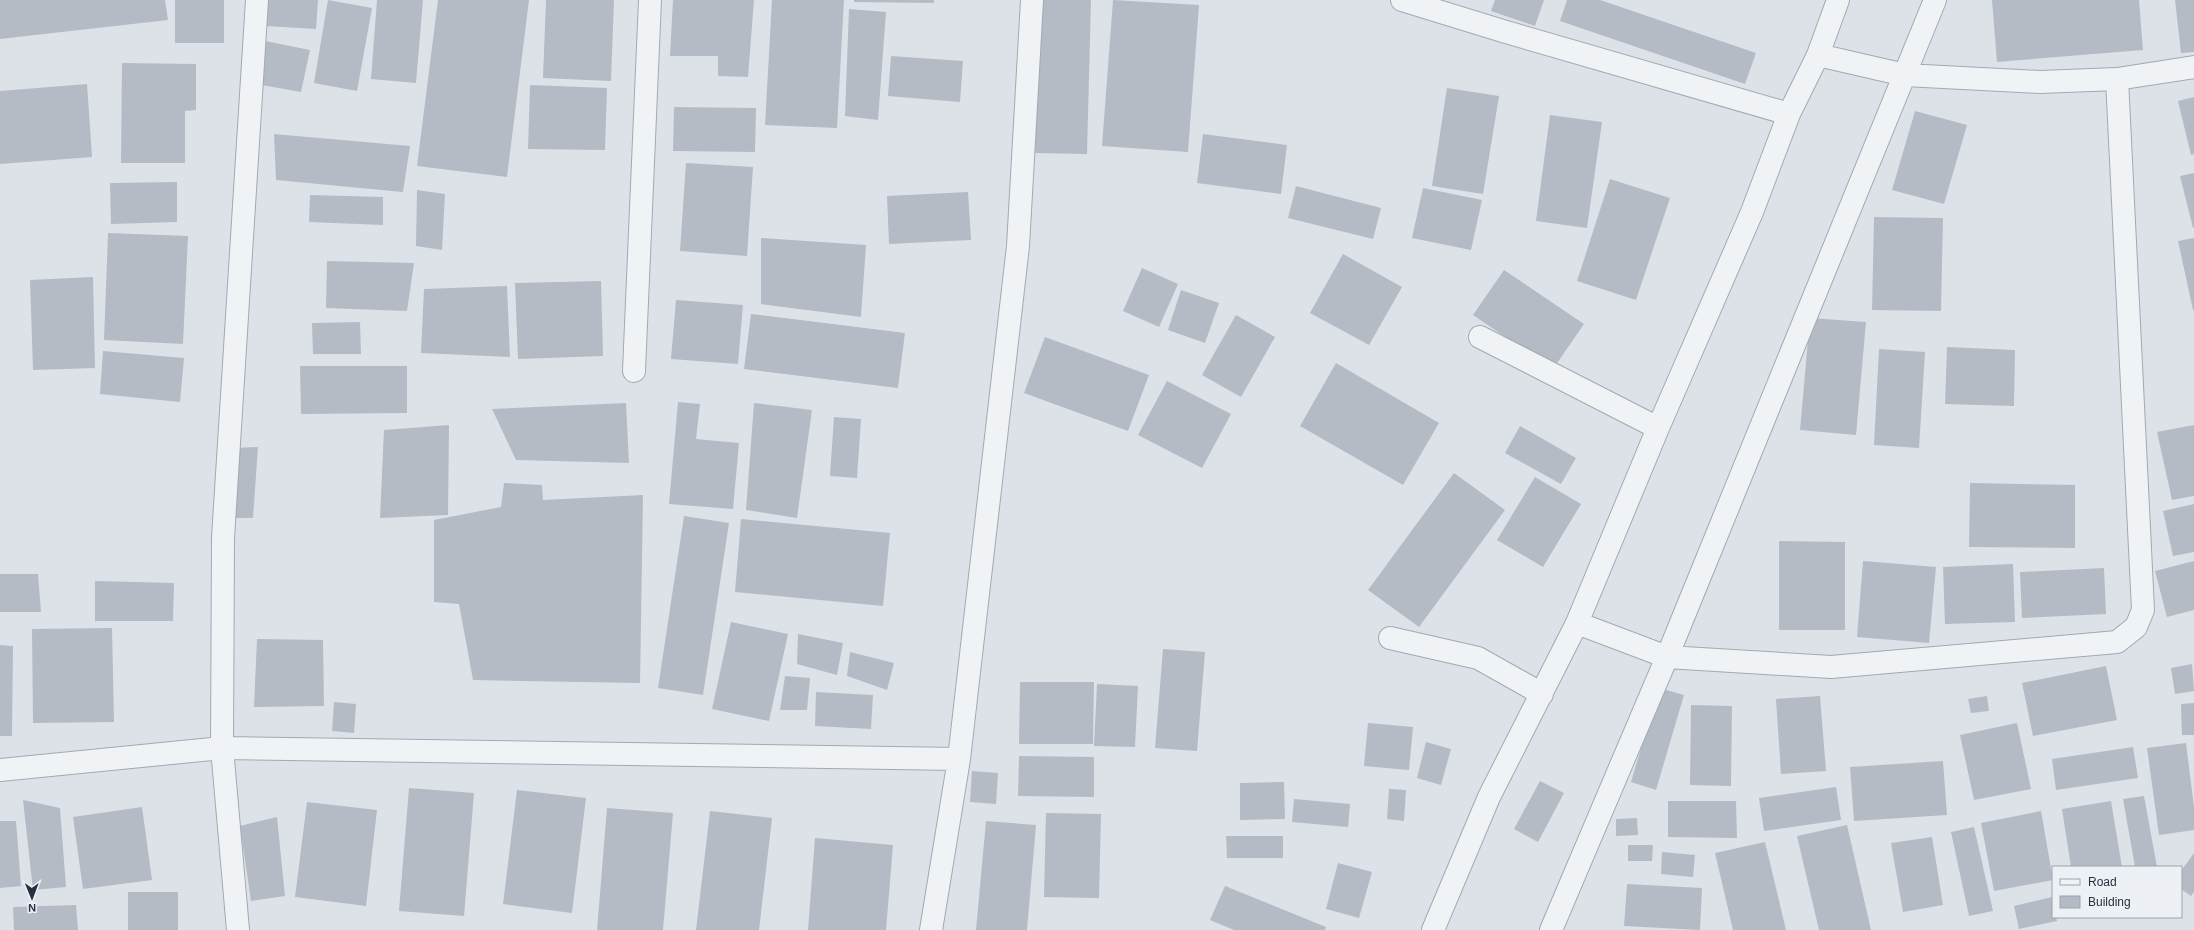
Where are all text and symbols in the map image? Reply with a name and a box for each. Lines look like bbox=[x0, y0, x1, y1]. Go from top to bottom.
legend bbox=[2052, 866, 2182, 918]
text: Road bbox=[2088, 875, 2117, 889]
north arrow bbox=[12, 878, 52, 918]
text: Building bbox=[2088, 895, 2131, 909]
text: N bbox=[28, 902, 36, 914]

